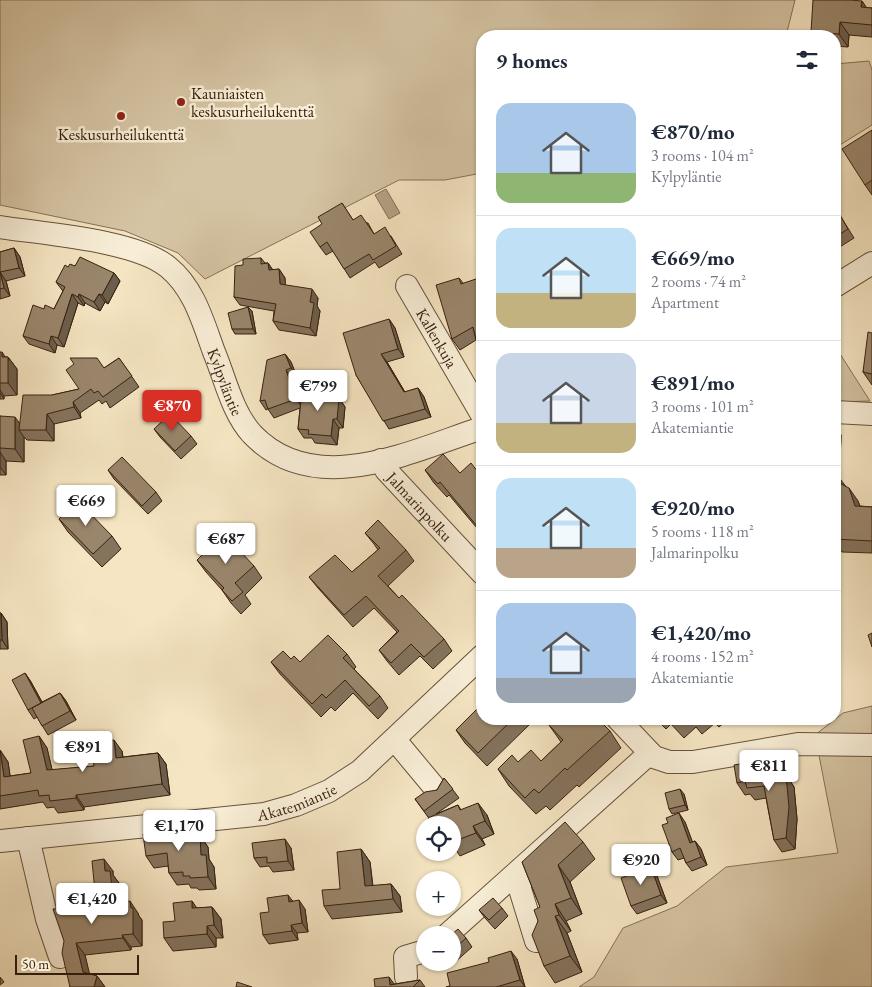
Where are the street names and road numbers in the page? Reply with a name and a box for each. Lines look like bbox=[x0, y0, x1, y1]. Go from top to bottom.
street label: Kallenkuja bbox=[412, 304, 463, 372]
street label: Kylpyläntie bbox=[203, 345, 248, 419]
street label: Jalmarinpolku bbox=[381, 466, 458, 546]
street label: Akatemiantie bbox=[255, 778, 340, 825]

